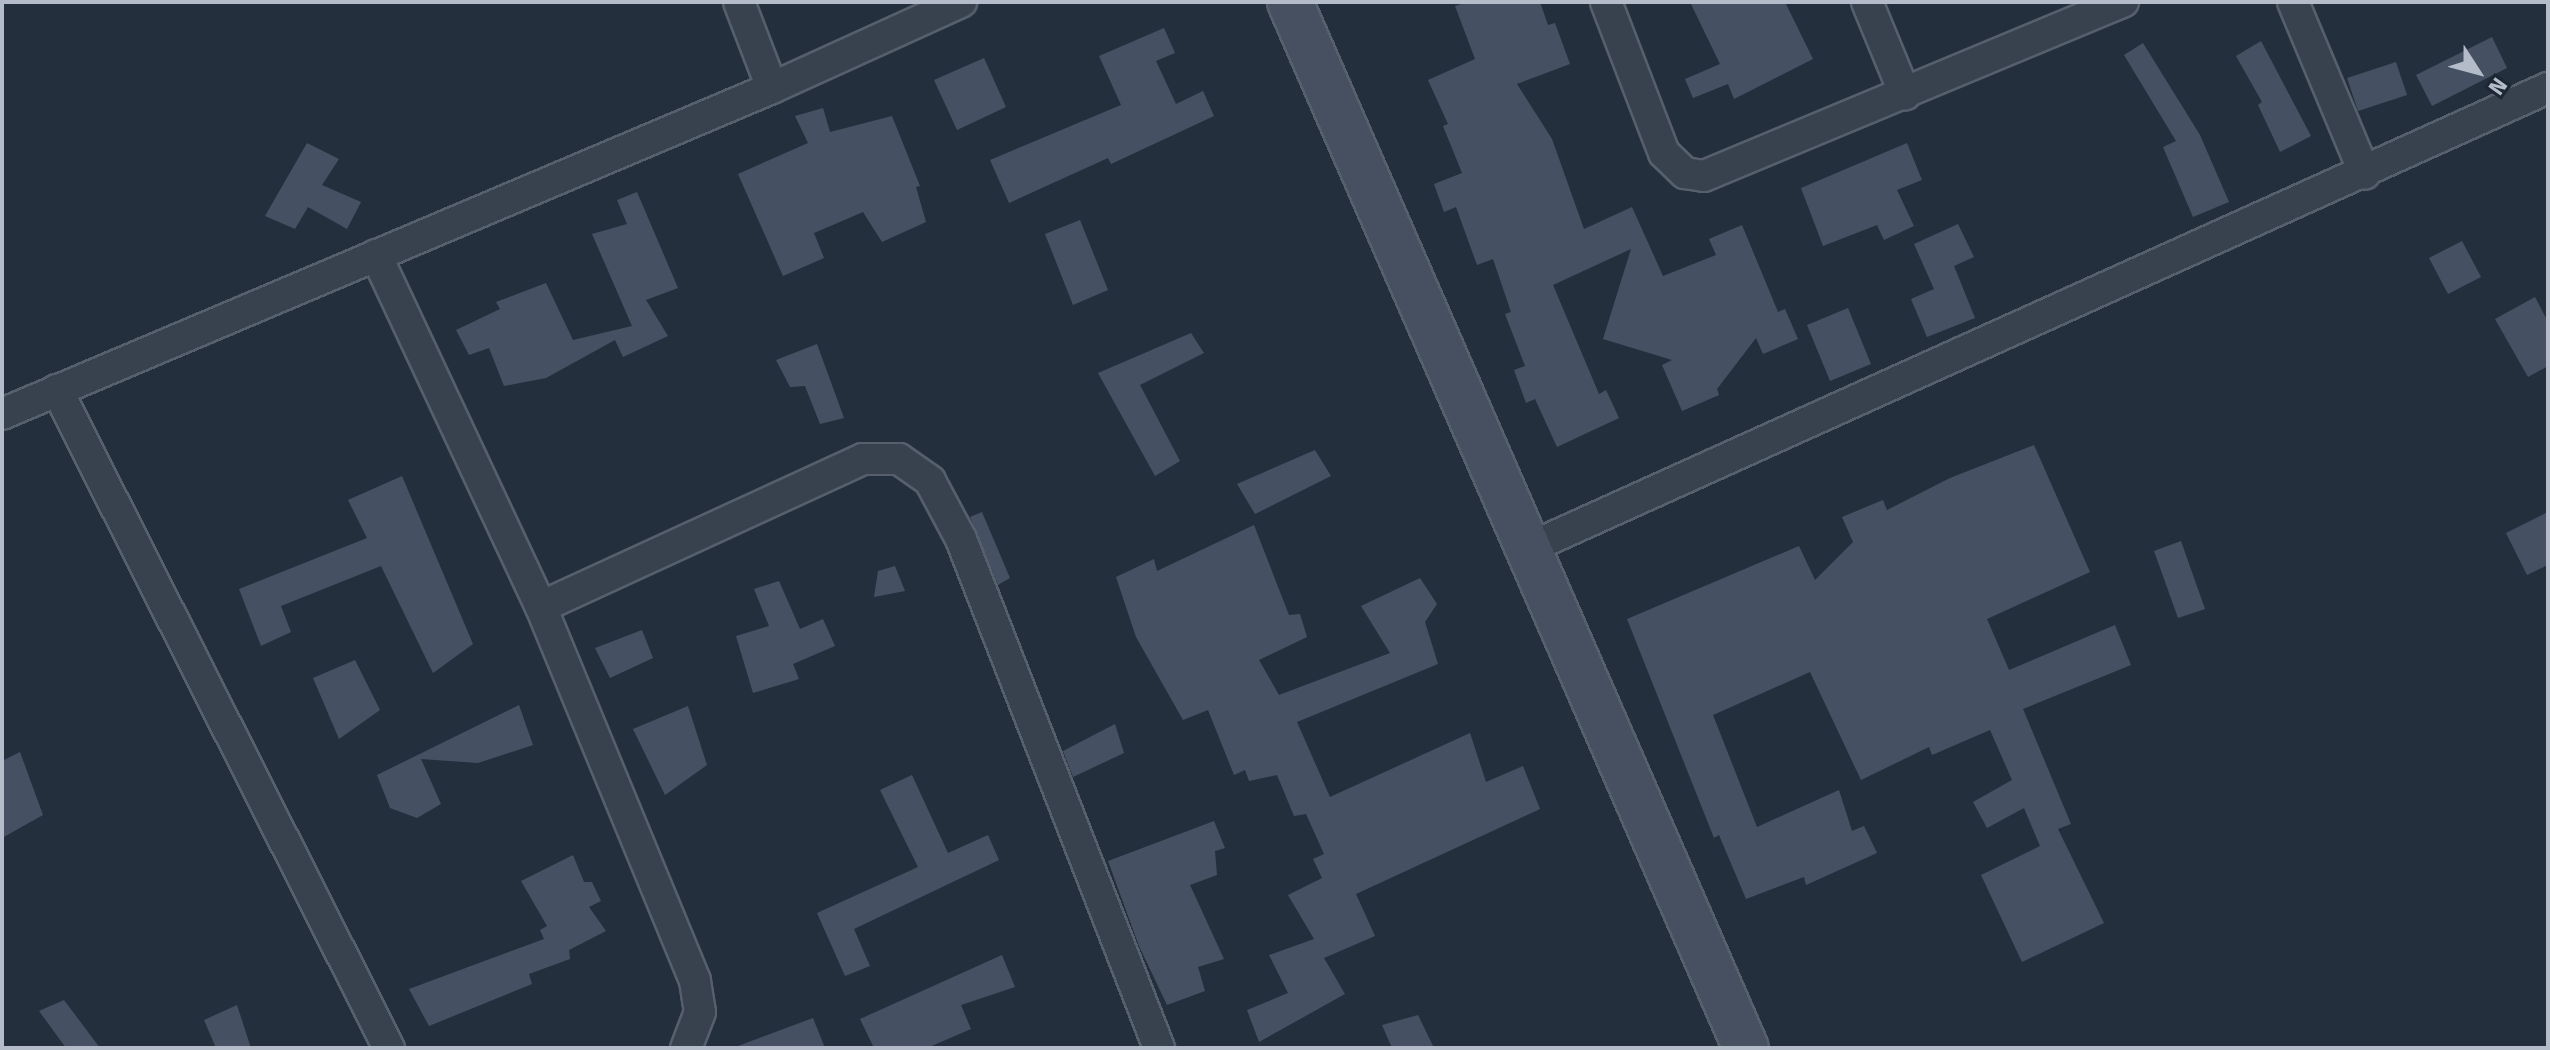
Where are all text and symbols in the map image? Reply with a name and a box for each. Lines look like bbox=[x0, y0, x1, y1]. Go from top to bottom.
north arrow bbox=[2438, 32, 2518, 112]
text: N bbox=[2483, 73, 2513, 100]

